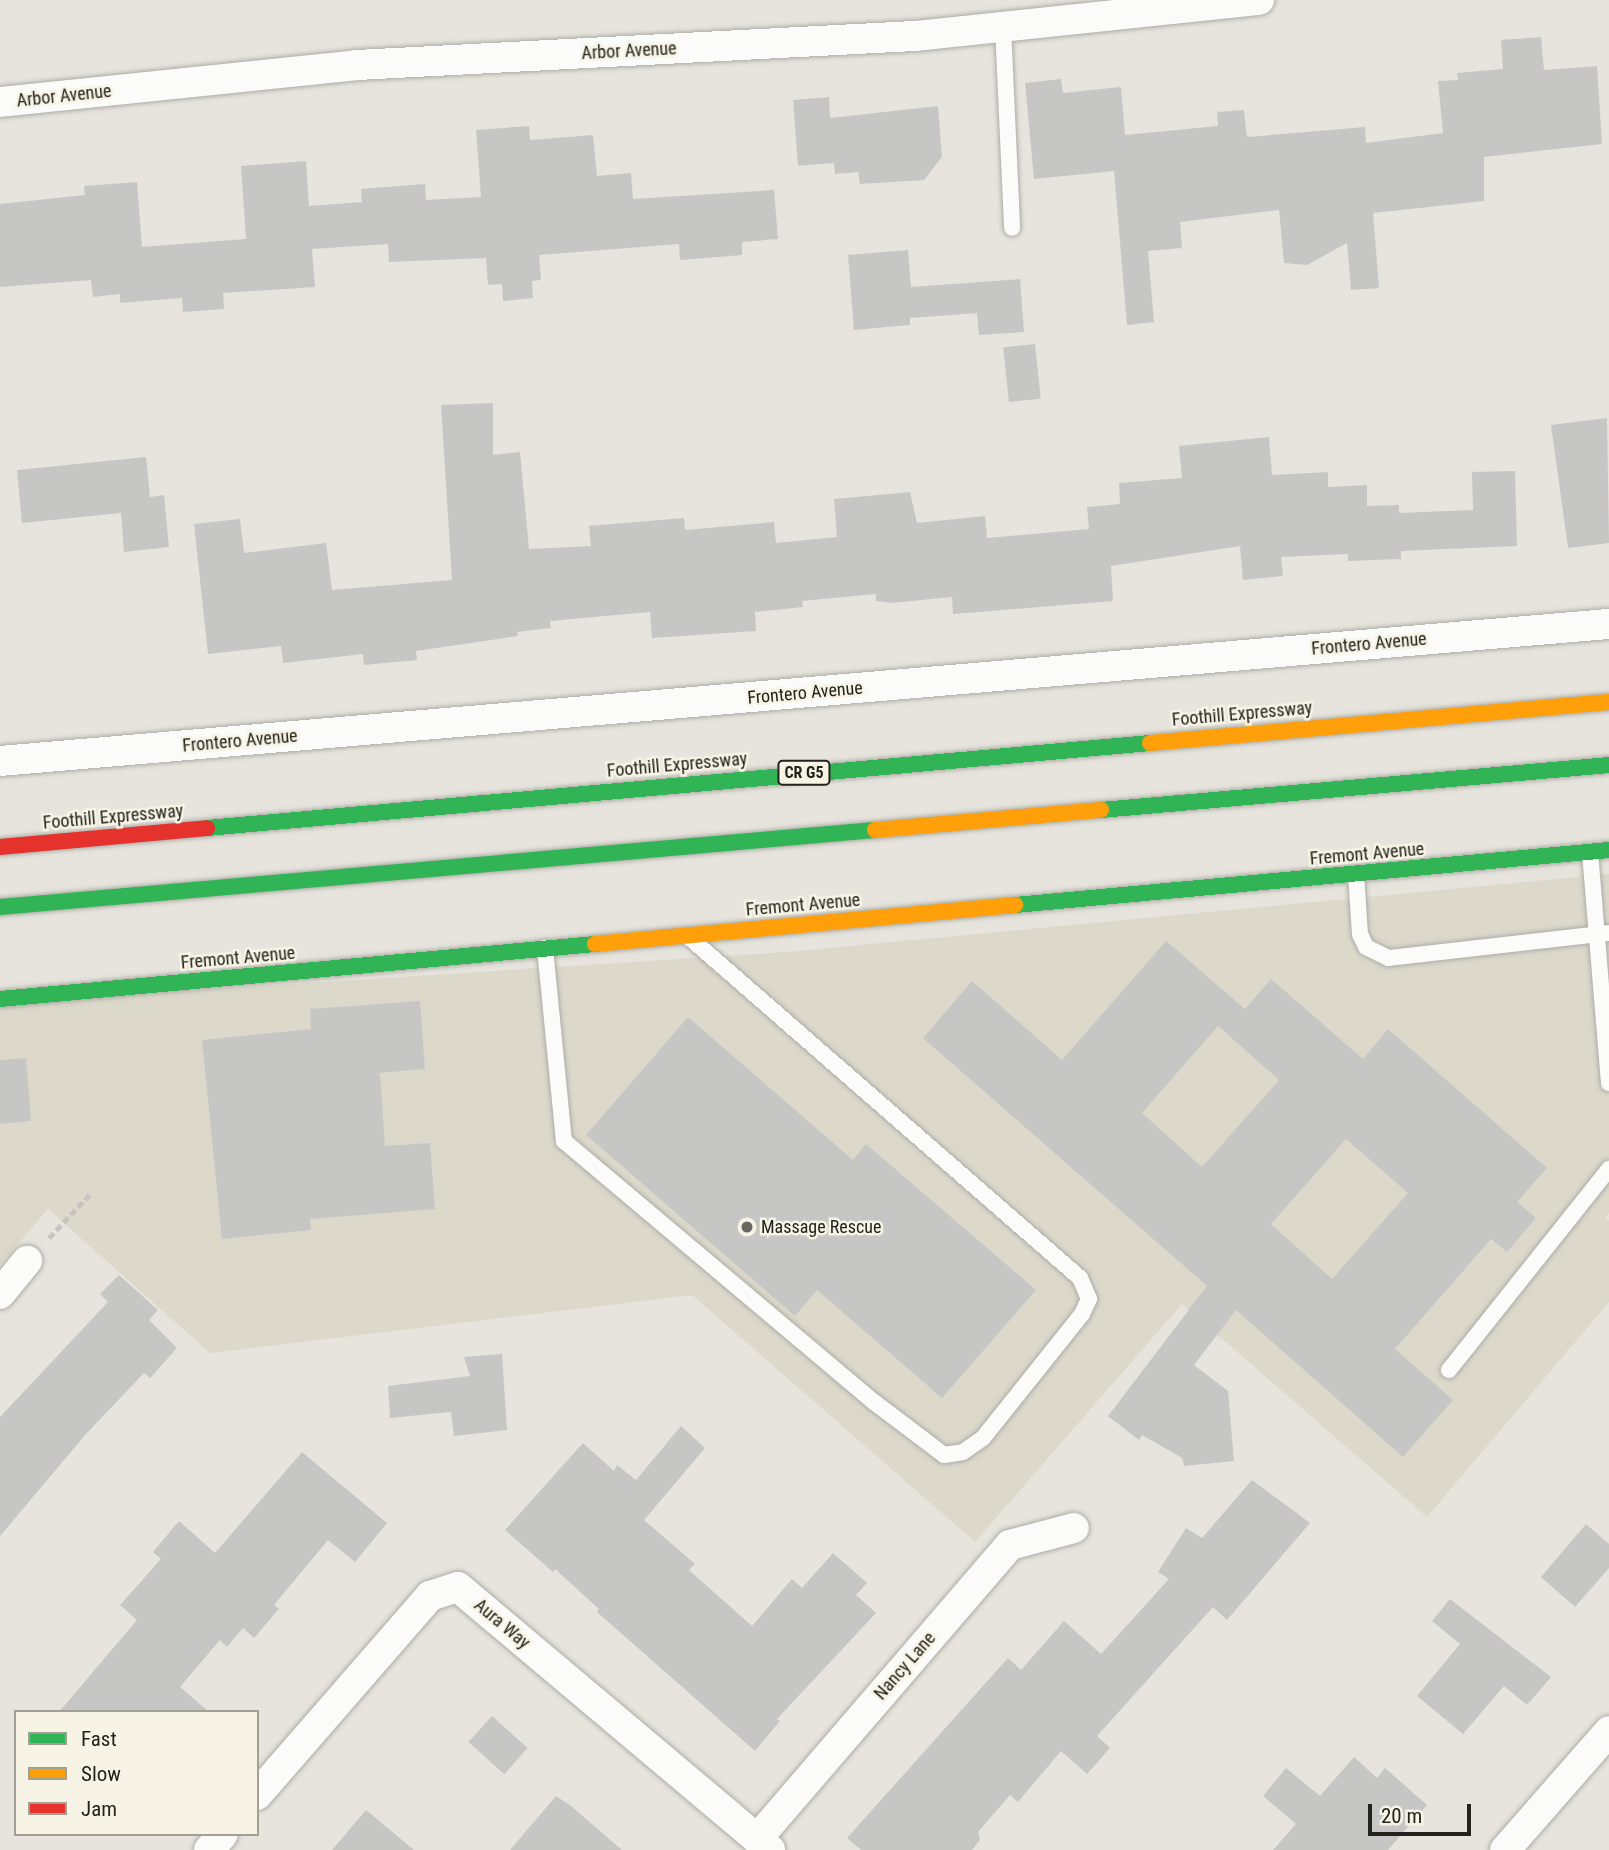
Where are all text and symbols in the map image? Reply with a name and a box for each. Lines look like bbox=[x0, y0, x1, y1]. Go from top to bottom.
street label: Arbor Avenue bbox=[581, 38, 677, 64]
street label: Arbor Avenue bbox=[16, 80, 112, 112]
street label: Frontero Avenue bbox=[1311, 628, 1427, 660]
street label: Frontero Avenue bbox=[747, 677, 863, 709]
street label: Foothill Expressway bbox=[1171, 697, 1313, 731]
street label: Frontero Avenue bbox=[182, 725, 298, 757]
street label: Foothill Expressway bbox=[606, 748, 748, 782]
road number: CR G5 bbox=[776, 760, 832, 786]
street label: Foothill Expressway bbox=[42, 800, 184, 834]
street label: Fremont Avenue bbox=[1309, 838, 1425, 870]
street label: Fremont Avenue bbox=[745, 889, 861, 921]
street label: Fremont Avenue bbox=[180, 942, 296, 974]
place label: Massage Rescue bbox=[761, 1216, 881, 1238]
marker: Massage Rescue bbox=[739, 1219, 755, 1235]
street label: Aura Way bbox=[470, 1594, 534, 1654]
street label: Nancy Lane bbox=[870, 1628, 940, 1704]
legend bbox=[14, 1710, 259, 1836]
text: Fast bbox=[81, 1727, 117, 1751]
text: Slow bbox=[81, 1762, 121, 1786]
scale bar bbox=[1371, 1790, 1474, 1834]
text: Jam bbox=[81, 1797, 117, 1821]
text: 20 m bbox=[1381, 1804, 1422, 1828]

